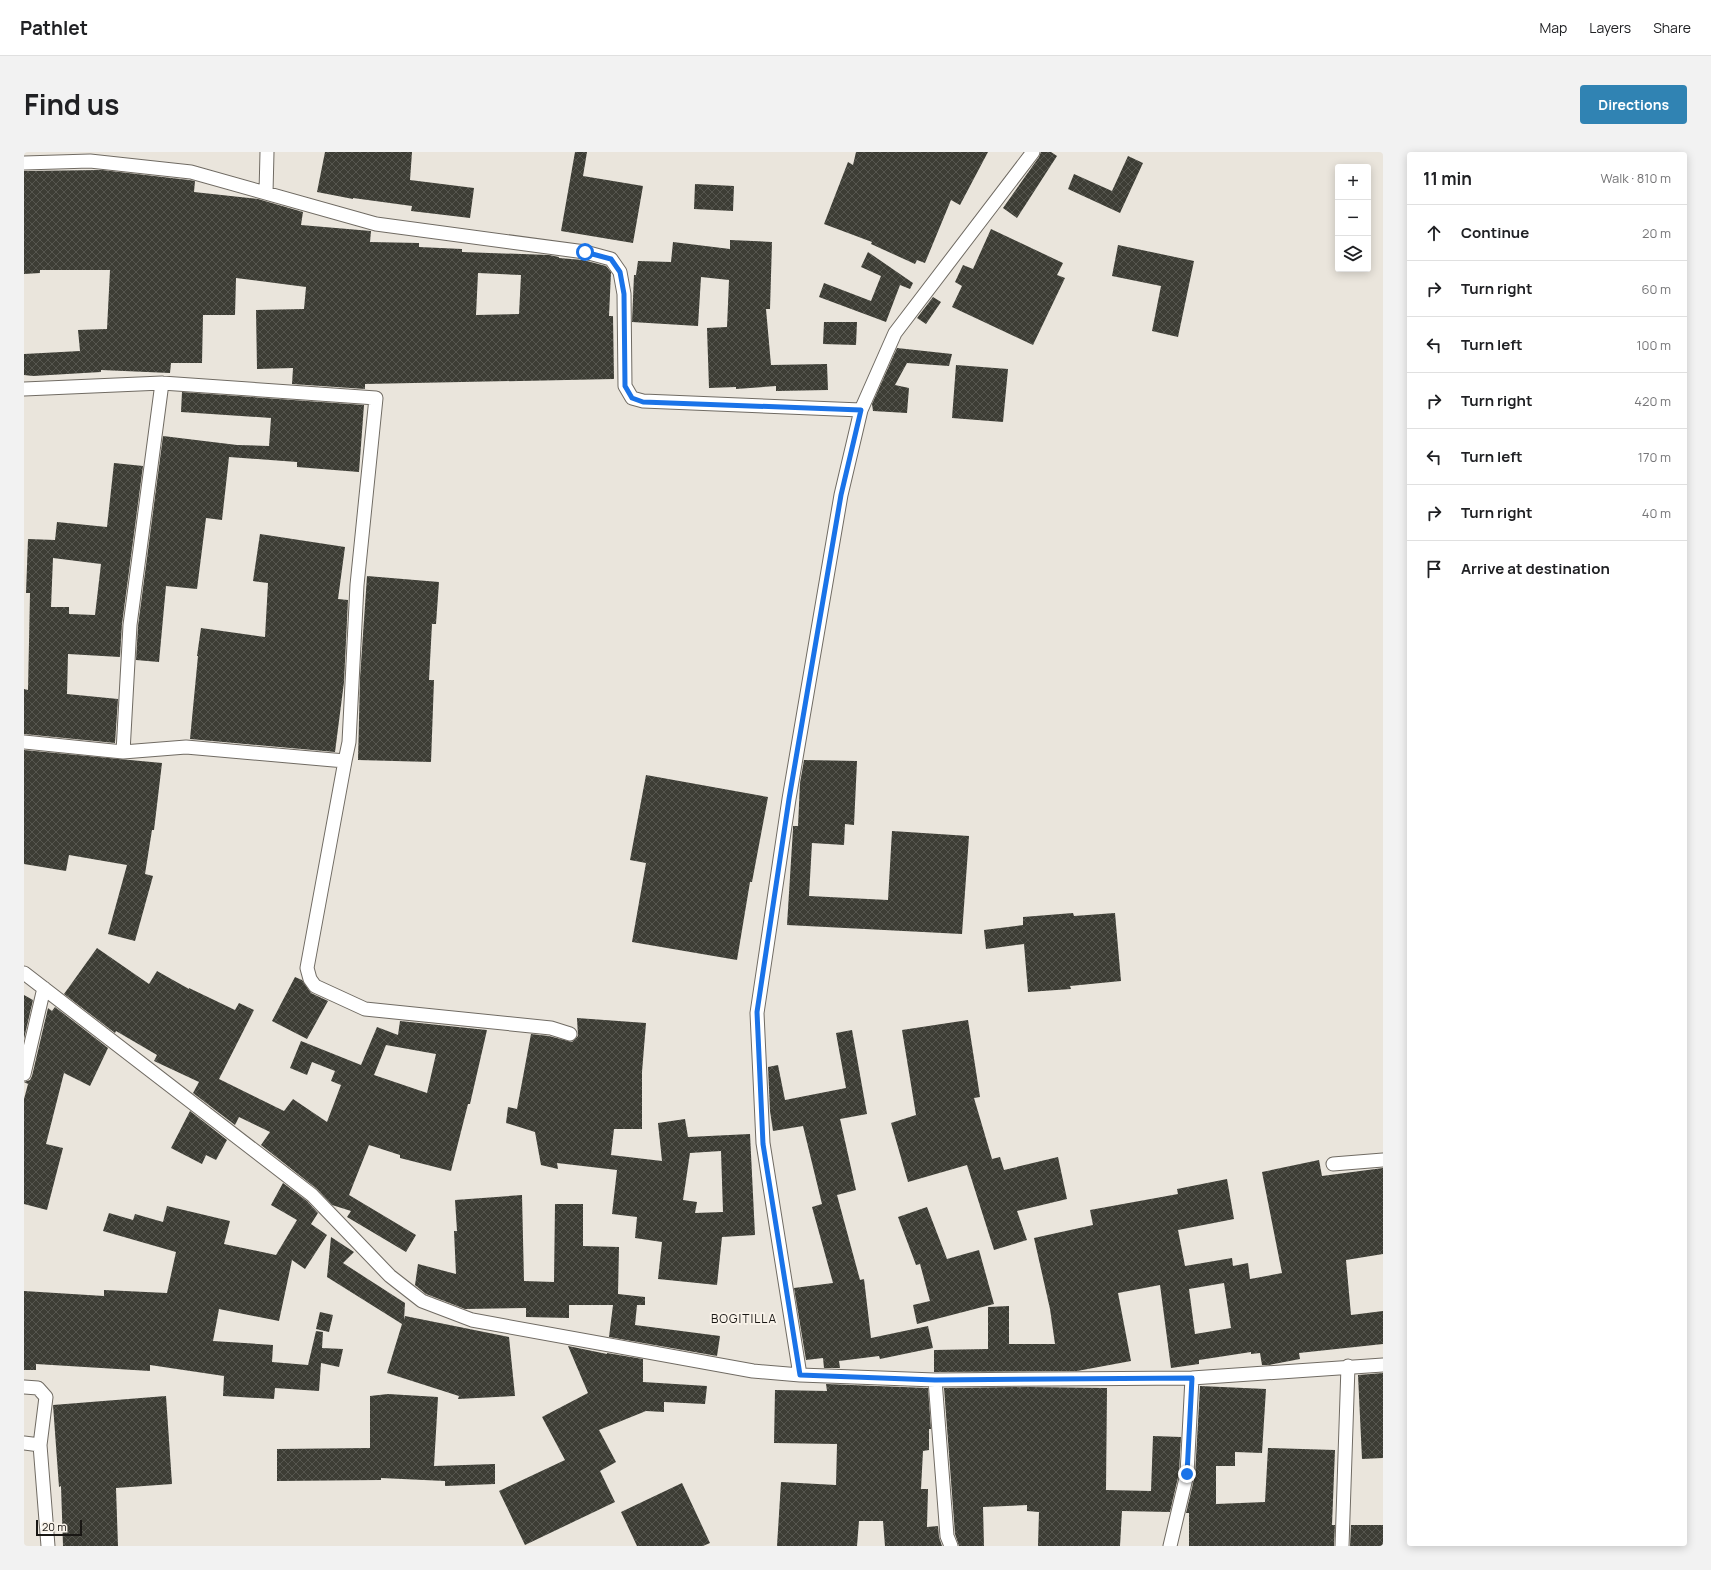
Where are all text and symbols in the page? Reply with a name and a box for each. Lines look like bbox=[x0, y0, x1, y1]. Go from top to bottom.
text: Pathlet bbox=[20, 15, 88, 41]
text: Map bbox=[1539, 18, 1567, 37]
text: Layers bbox=[1589, 18, 1631, 37]
text: Share bbox=[1653, 18, 1691, 37]
text: Find us bbox=[24, 85, 119, 123]
button: Directions bbox=[1580, 85, 1687, 124]
map controls bbox=[1335, 164, 1371, 272]
button: + bbox=[1335, 164, 1371, 200]
text: 11 min bbox=[1423, 167, 1472, 190]
text: Walk · 810 m bbox=[1600, 169, 1671, 187]
button: − bbox=[1335, 200, 1371, 236]
icon: ahead bbox=[1423, 222, 1445, 244]
text: Continue bbox=[1461, 222, 1529, 243]
text: 20 m bbox=[1642, 224, 1671, 242]
button: layers bbox=[1335, 236, 1371, 272]
route start bbox=[576, 243, 594, 261]
icon: right bbox=[1423, 278, 1445, 300]
text: Turn right bbox=[1461, 278, 1532, 299]
text: 60 m bbox=[1641, 280, 1671, 298]
icon: left bbox=[1423, 334, 1445, 356]
text: Turn left bbox=[1461, 334, 1523, 355]
text: 100 m bbox=[1636, 336, 1671, 354]
icon: right bbox=[1423, 390, 1445, 412]
text: Turn right bbox=[1461, 390, 1532, 411]
text: 420 m bbox=[1634, 392, 1671, 410]
icon: left bbox=[1423, 446, 1445, 468]
text: Turn left bbox=[1461, 446, 1523, 467]
text: 170 m bbox=[1638, 448, 1671, 466]
icon: right bbox=[1423, 502, 1445, 524]
text: Turn right bbox=[1461, 502, 1532, 523]
text: 40 m bbox=[1642, 504, 1671, 522]
icon: arrive bbox=[1423, 558, 1445, 580]
text: Arrive at destination bbox=[1461, 558, 1610, 579]
district label: BOGITILLA bbox=[711, 1310, 777, 1327]
route end bbox=[1178, 1465, 1196, 1483]
scale bar bbox=[36, 1518, 82, 1537]
text: 20 m bbox=[42, 1519, 67, 1534]

